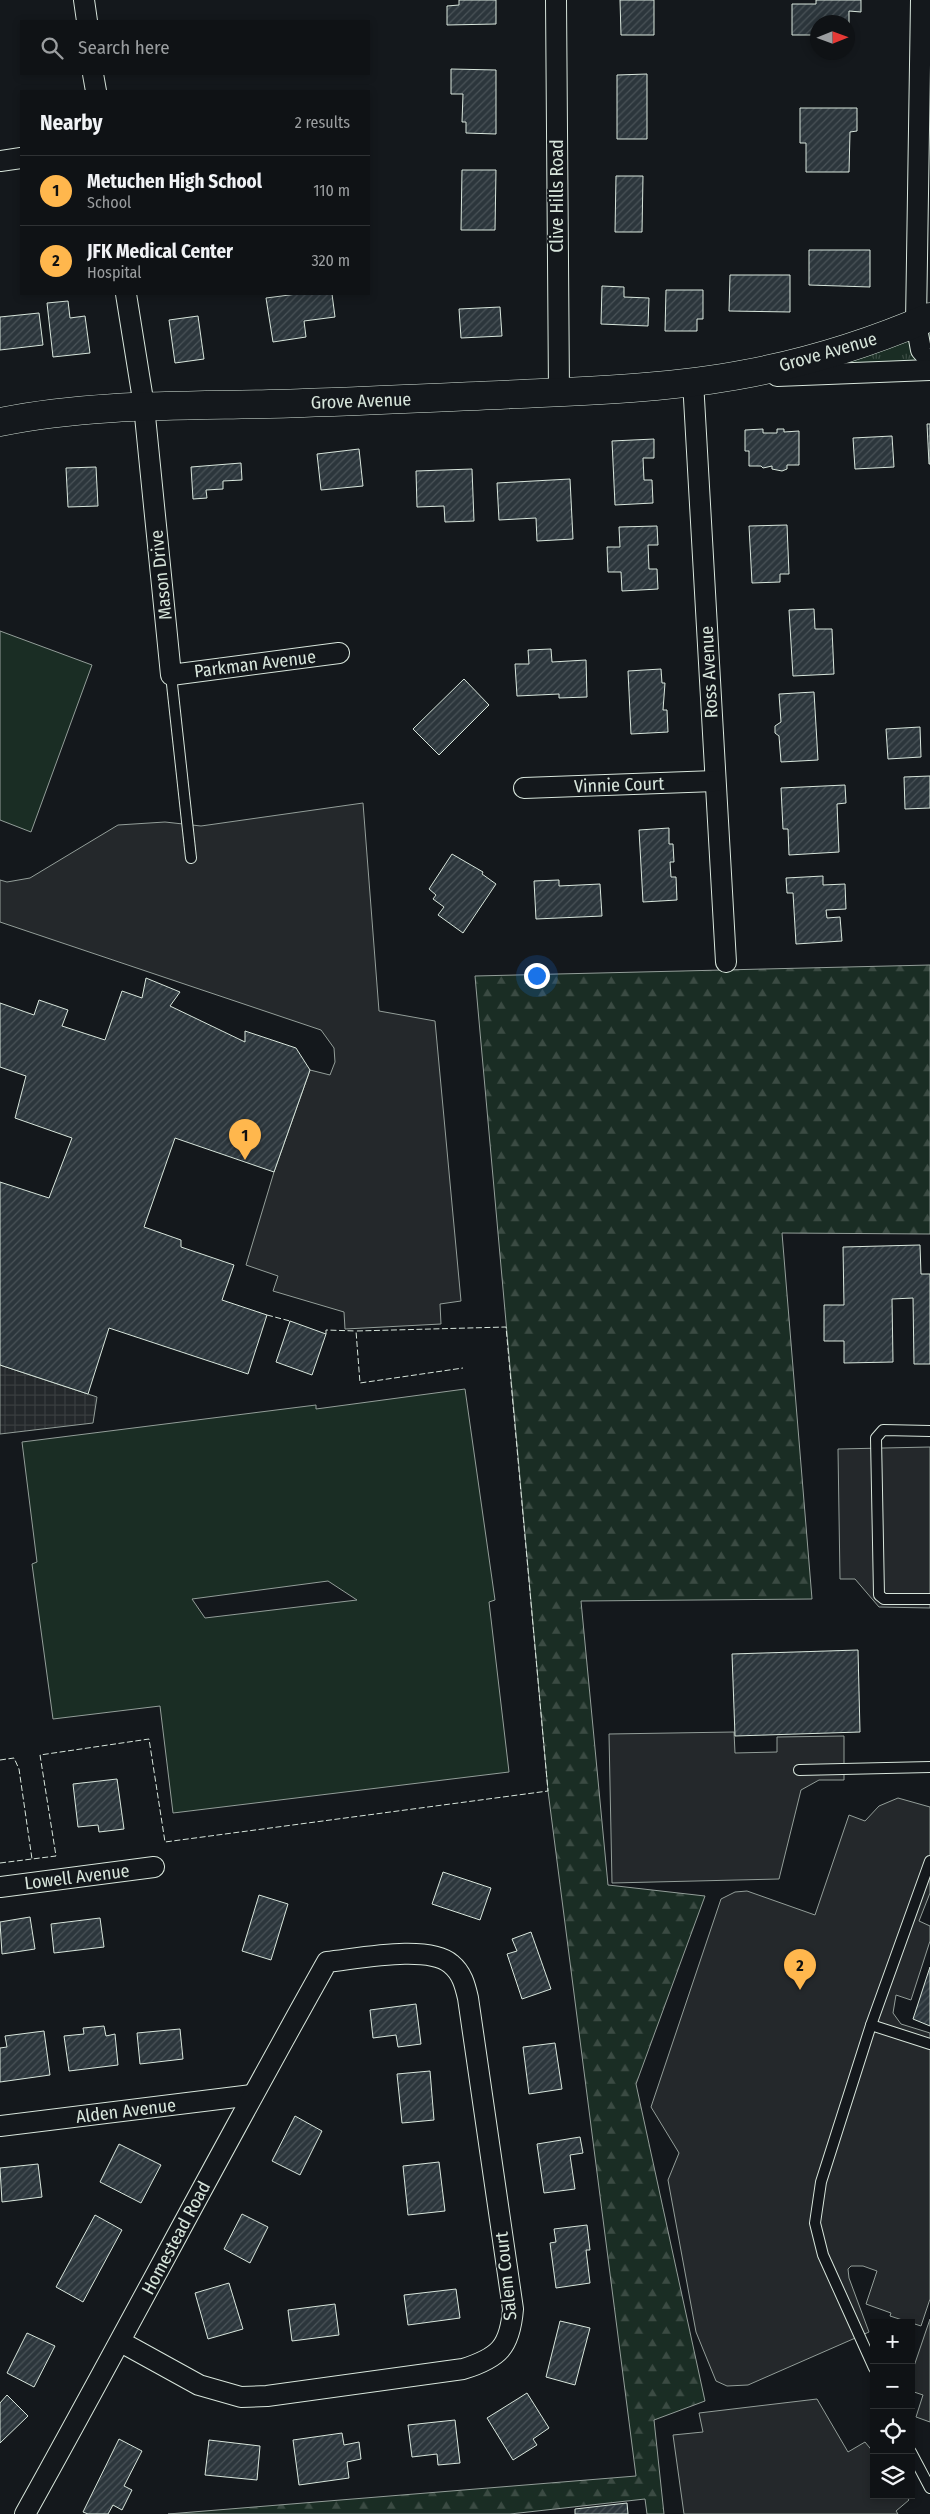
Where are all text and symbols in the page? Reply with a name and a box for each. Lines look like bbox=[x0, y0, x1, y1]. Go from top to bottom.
north arrow bbox=[810, 15, 855, 60]
search box bbox=[20, 20, 370, 75]
icon: search bbox=[38, 34, 66, 62]
text: Search here bbox=[78, 36, 170, 59]
text: Nearby bbox=[40, 110, 102, 136]
text: 2 results bbox=[295, 113, 350, 132]
street label: Clive Hills Road bbox=[546, 139, 568, 253]
text: Metuchen High School bbox=[87, 170, 262, 193]
text: 1 bbox=[53, 181, 59, 200]
text: 110 m bbox=[313, 181, 350, 200]
text: School bbox=[87, 193, 131, 212]
text: JFK Medical Center bbox=[87, 240, 233, 263]
text: 2 bbox=[52, 251, 60, 270]
text: 320 m bbox=[311, 251, 350, 270]
text: Hospital bbox=[87, 263, 142, 282]
street label: Grove Avenue bbox=[777, 328, 880, 376]
street label: Grove Avenue bbox=[310, 388, 412, 414]
street label: Mason Drive bbox=[145, 529, 177, 621]
street label: Ross Avenue bbox=[696, 625, 722, 719]
street label: Parkman Avenue bbox=[193, 646, 317, 682]
street label: Vinnie Court bbox=[574, 772, 665, 798]
your location bbox=[524, 963, 550, 989]
pin: 1 bbox=[229, 1119, 261, 1160]
street label: Lowell Avenue bbox=[23, 1860, 131, 1894]
pin: 2 bbox=[784, 1949, 816, 1990]
street label: Alden Avenue bbox=[75, 2094, 177, 2128]
street label: Homestead Road bbox=[137, 2178, 215, 2298]
street label: Salem Court bbox=[490, 2230, 522, 2321]
map controls bbox=[870, 2319, 915, 2499]
button: + bbox=[870, 2319, 915, 2364]
button: − bbox=[870, 2364, 915, 2409]
button: locate bbox=[870, 2409, 915, 2454]
button: layers bbox=[870, 2454, 915, 2499]

